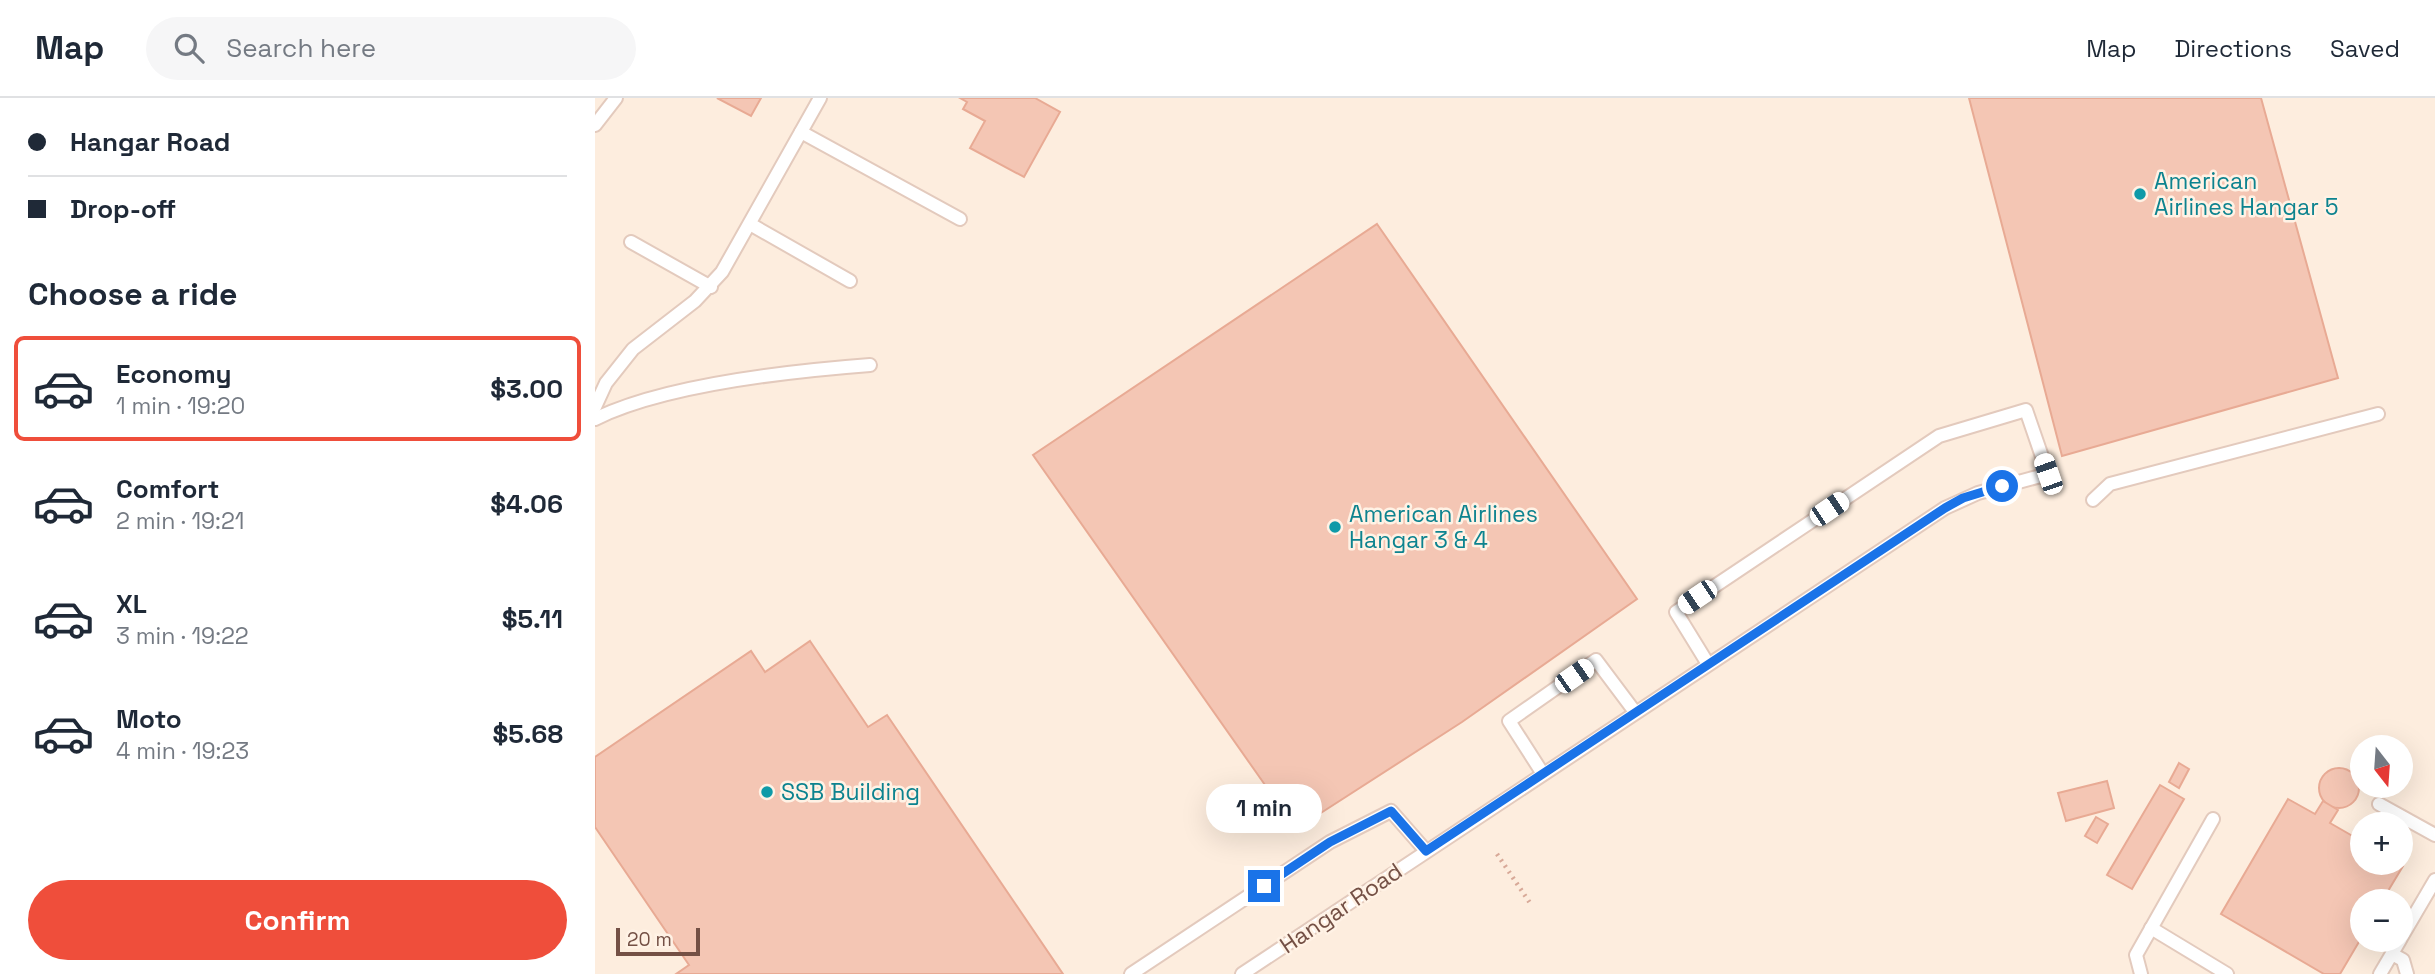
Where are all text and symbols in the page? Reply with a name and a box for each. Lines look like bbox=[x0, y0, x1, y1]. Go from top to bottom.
search box bbox=[146, 17, 636, 80]
text: Map bbox=[35, 27, 104, 69]
icon: search bbox=[170, 29, 208, 67]
text: Search here bbox=[226, 31, 376, 65]
text: Map bbox=[2086, 33, 2136, 64]
text: Directions bbox=[2174, 33, 2292, 64]
text: Saved bbox=[2330, 33, 2400, 64]
text: Hangar Road bbox=[70, 125, 230, 159]
place label: American Airlines Hangar 5 bbox=[2154, 166, 2339, 222]
marker: American Airlines Hangar 5 bbox=[2132, 186, 2148, 202]
text: Drop-off bbox=[70, 192, 176, 226]
text: Choose a ride bbox=[28, 274, 238, 314]
icon: car bbox=[32, 357, 95, 420]
text: Economy bbox=[116, 357, 232, 391]
text: $3.00 bbox=[490, 372, 563, 406]
text: 1 min · 19:20 bbox=[116, 391, 245, 421]
car bbox=[2032, 451, 2065, 497]
route start bbox=[1986, 470, 2018, 502]
icon: car bbox=[32, 472, 95, 535]
text: Comfort bbox=[116, 472, 219, 506]
text: $4.06 bbox=[490, 487, 563, 521]
car bbox=[1806, 489, 1853, 529]
place label: American Airlines Hangar 3 & 4 bbox=[1349, 499, 1538, 555]
text: 2 min · 19:21 bbox=[116, 506, 244, 536]
marker: American Airlines Hangar 3 & 4 bbox=[1327, 519, 1343, 535]
car bbox=[1674, 577, 1721, 617]
icon: car bbox=[32, 587, 95, 650]
text: XL bbox=[116, 587, 147, 621]
text: $5.11 bbox=[502, 602, 563, 636]
text: 3 min · 19:22 bbox=[116, 621, 249, 651]
car bbox=[1551, 655, 1598, 697]
icon: car bbox=[32, 702, 95, 765]
text: Moto bbox=[116, 702, 182, 736]
text: $5.68 bbox=[492, 717, 563, 751]
north arrow bbox=[2350, 735, 2413, 798]
map controls bbox=[2350, 735, 2413, 952]
text: 4 min · 19:23 bbox=[116, 736, 249, 766]
place label: SSB Building bbox=[781, 777, 920, 807]
marker: SSB Building bbox=[759, 784, 775, 800]
callout: 1 min bbox=[1206, 784, 1322, 834]
text: 1 min bbox=[1236, 793, 1292, 823]
button: + bbox=[2350, 812, 2413, 875]
street label: Hangar Road bbox=[1274, 856, 1408, 960]
route end bbox=[1248, 870, 1280, 902]
button: Confirm bbox=[28, 880, 567, 960]
button: − bbox=[2350, 889, 2413, 952]
scale bar bbox=[616, 925, 700, 957]
text: 20 m bbox=[627, 927, 672, 952]

